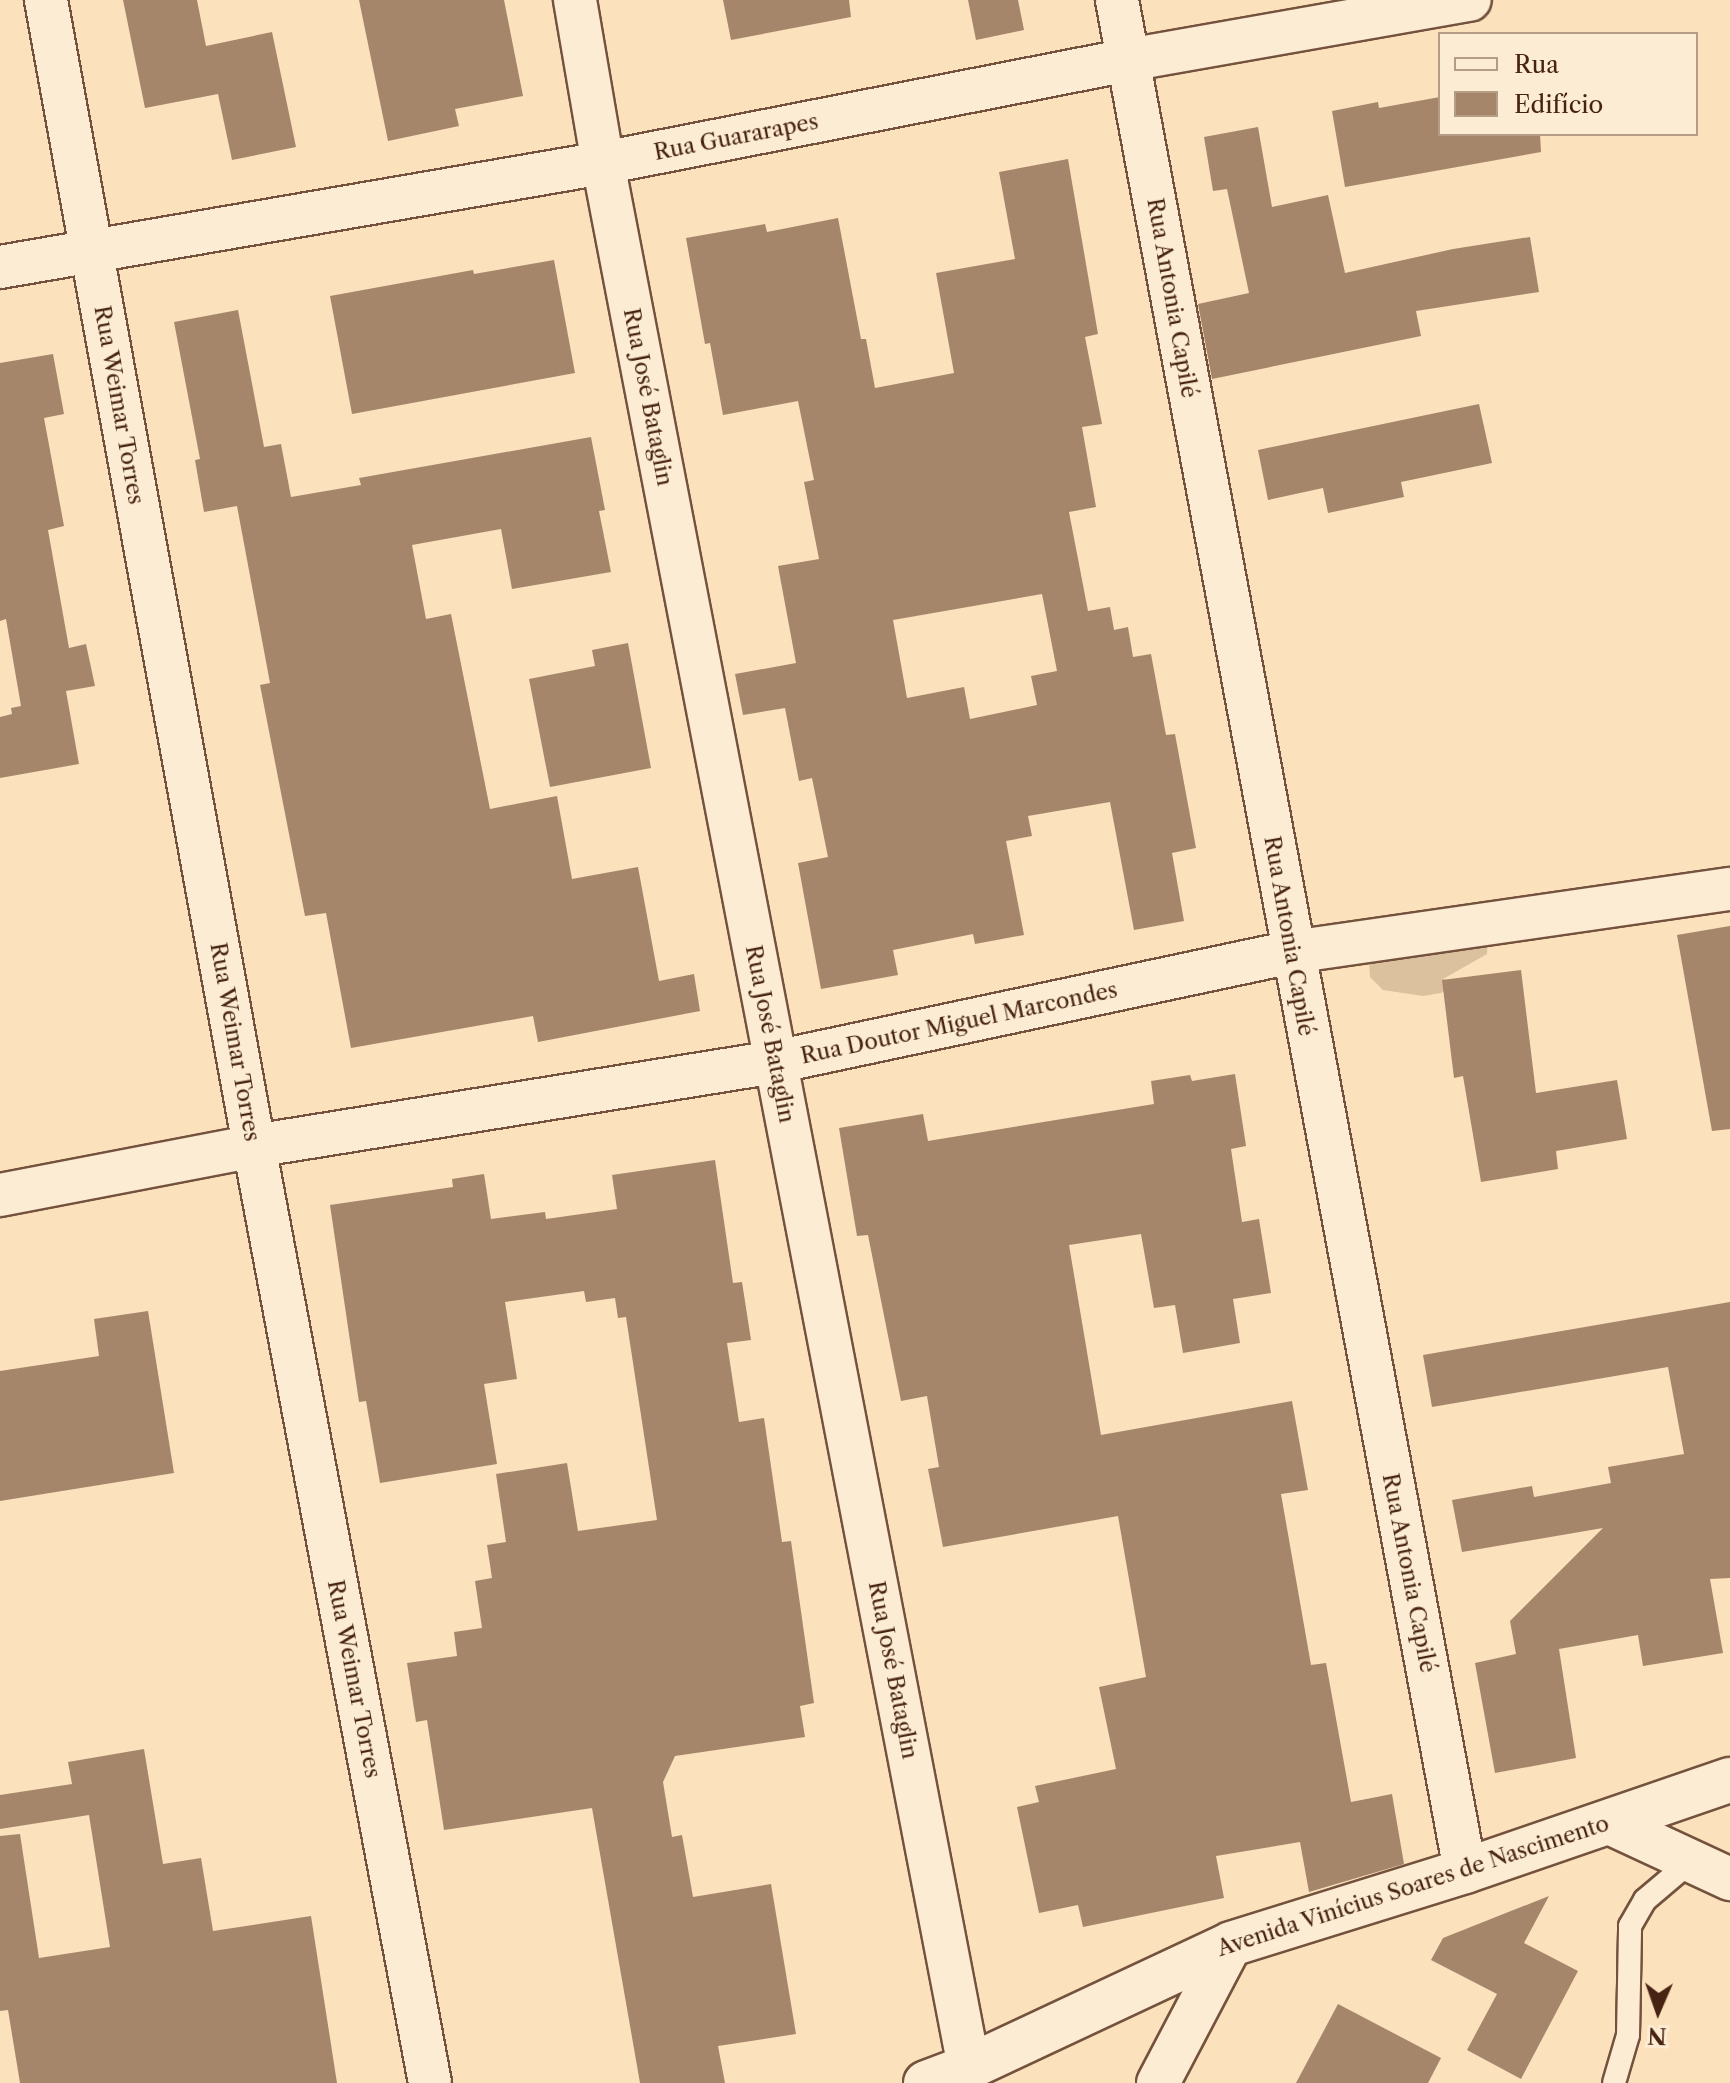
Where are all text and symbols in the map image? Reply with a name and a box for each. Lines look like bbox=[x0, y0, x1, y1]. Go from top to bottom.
legend bbox=[1438, 32, 1698, 136]
text: Rua bbox=[1514, 50, 1559, 79]
text: Edifício bbox=[1514, 90, 1603, 119]
street label: Rua Guararapes bbox=[652, 108, 820, 166]
street label: Rua Antonia Capilé bbox=[1141, 195, 1203, 401]
street label: Rua Weimar Torres bbox=[88, 302, 150, 508]
street label: Rua José Bataglin bbox=[618, 306, 678, 488]
street label: Rua Antonia Capilé bbox=[1258, 833, 1320, 1039]
street label: Rua Weimar Torres bbox=[204, 939, 266, 1145]
street label: Rua José Bataglin bbox=[740, 943, 800, 1125]
street label: Rua Doutor Miguel Marcondes bbox=[798, 976, 1120, 1070]
street label: Rua Antonia Capilé bbox=[1377, 1470, 1441, 1676]
street label: Rua Weimar Torres bbox=[322, 1577, 386, 1781]
street label: Rua José Bataglin bbox=[863, 1579, 923, 1761]
street label: Avenida Vinícius Soares de Nascimento bbox=[1213, 1810, 1613, 1962]
north arrow bbox=[1618, 1971, 1698, 2051]
text: N bbox=[1647, 2022, 1667, 2049]

